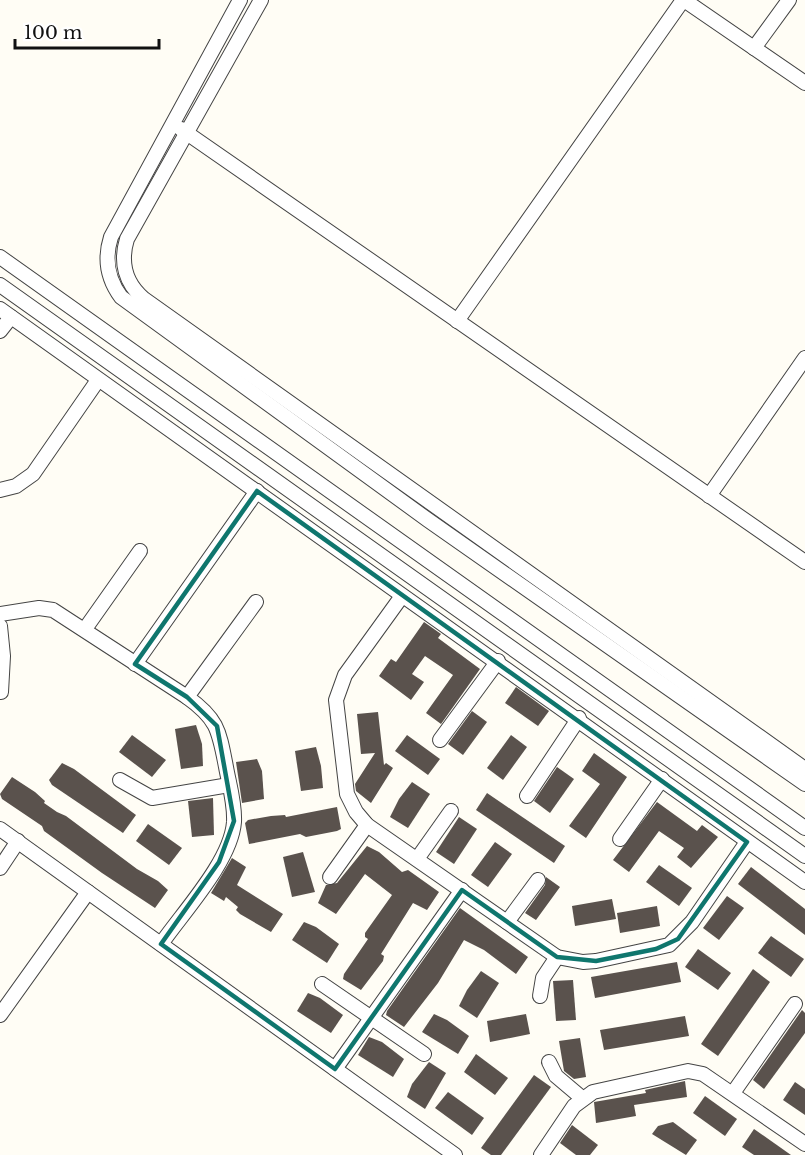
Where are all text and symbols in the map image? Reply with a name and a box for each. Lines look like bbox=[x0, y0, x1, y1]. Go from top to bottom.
scale bar bbox=[15, 12, 159, 50]
text: 100 m bbox=[24, 22, 82, 44]

